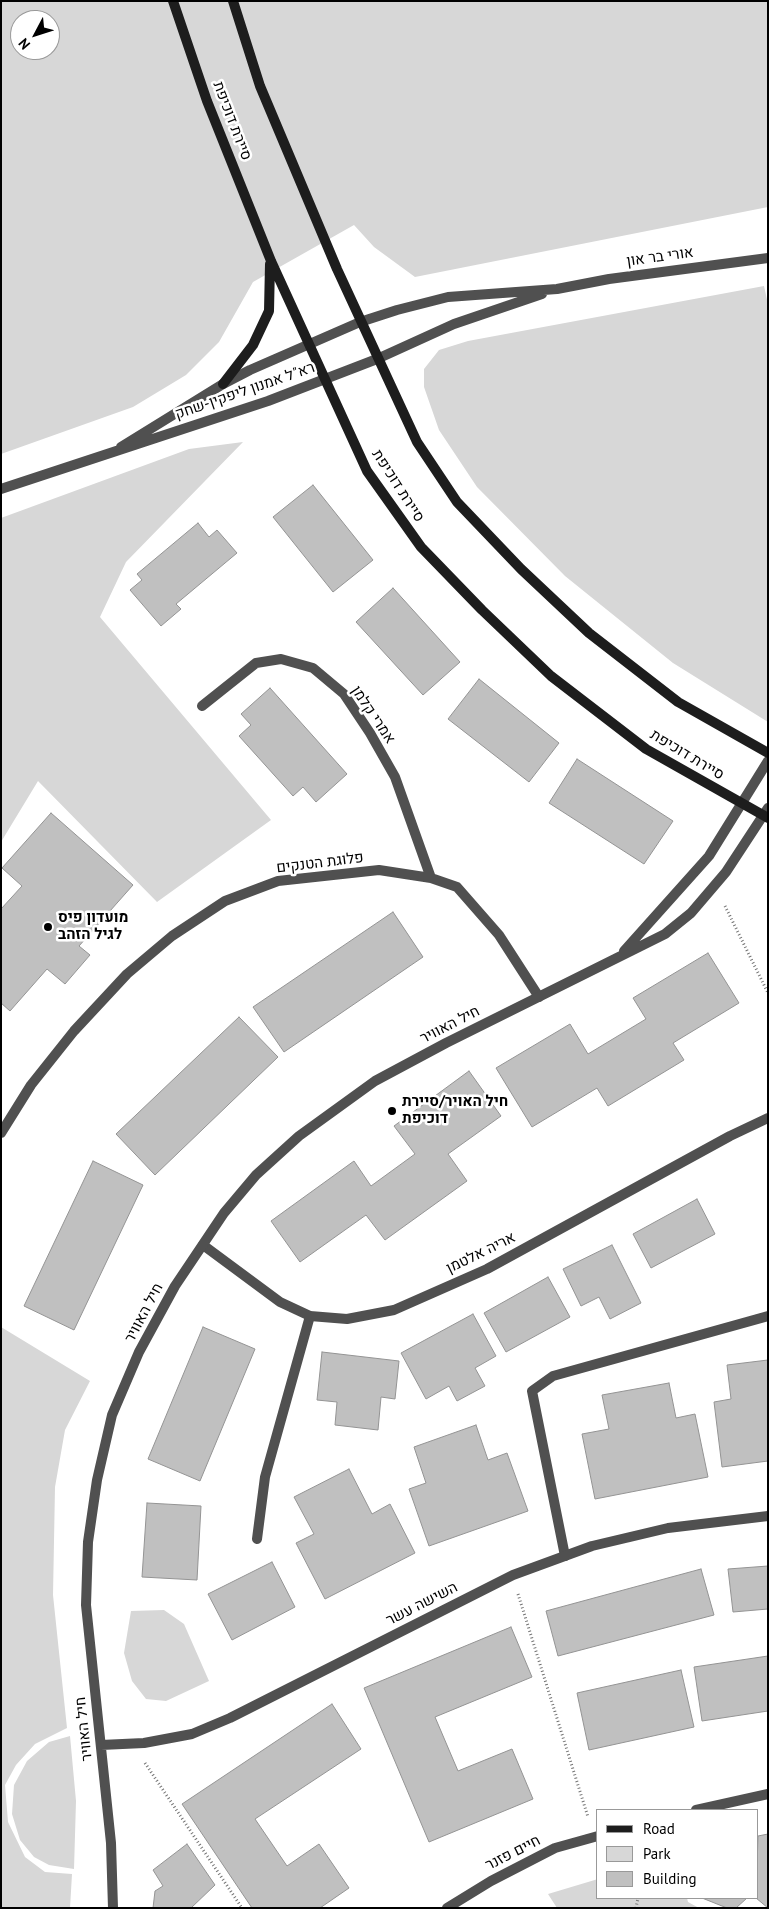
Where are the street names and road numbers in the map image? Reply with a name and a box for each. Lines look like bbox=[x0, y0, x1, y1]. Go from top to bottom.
street label: סיירת דוכיפת bbox=[209, 79, 255, 163]
street label: אורי בר און bbox=[625, 243, 695, 271]
street label: רא"ל אמנון ליפקין-שחק bbox=[173, 359, 317, 423]
street label: סיירת דוכיפת bbox=[368, 446, 428, 526]
street label: אמרי קלמן bbox=[347, 683, 399, 747]
street label: סיירת דוכיפת bbox=[647, 726, 727, 784]
street label: פלוגת הטנקים bbox=[275, 849, 365, 877]
street label: חיל האוויר bbox=[417, 1002, 483, 1048]
street label: אריה אלטמן bbox=[443, 1229, 519, 1277]
street label: חיל האוויר bbox=[121, 1280, 167, 1346]
street label: השישה עשר bbox=[383, 1578, 461, 1630]
street label: חיל האוויר bbox=[72, 1696, 96, 1762]
street label: חיים פזנר bbox=[483, 1832, 543, 1874]

